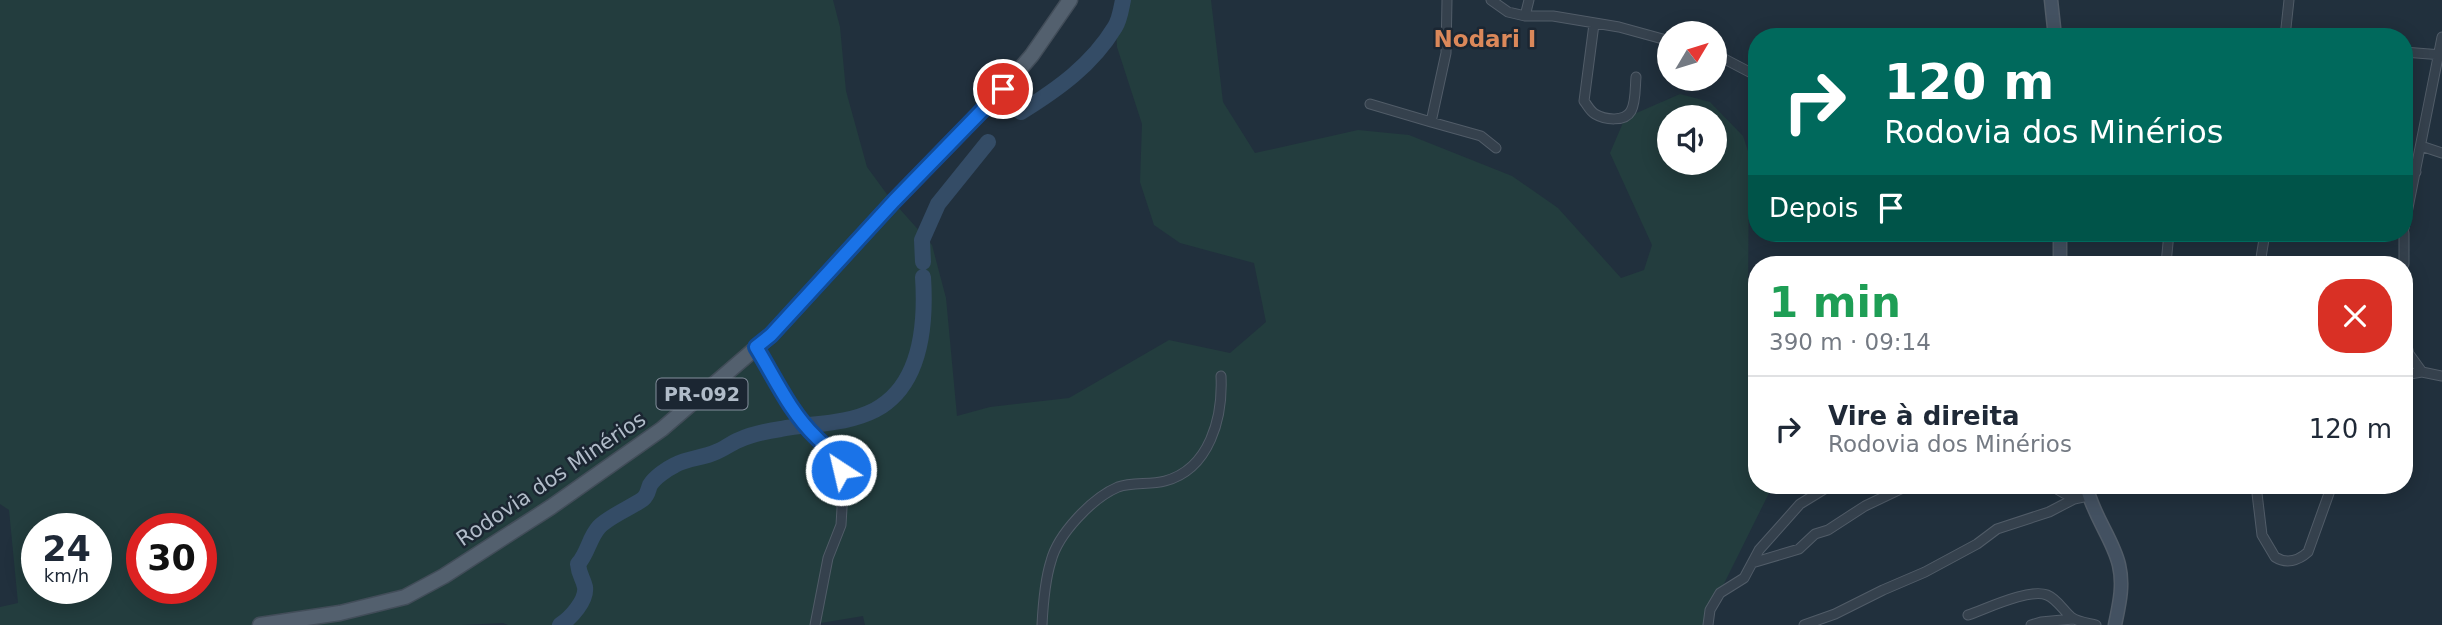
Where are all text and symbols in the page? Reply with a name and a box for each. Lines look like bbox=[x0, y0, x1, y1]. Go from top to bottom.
north arrow bbox=[1657, 21, 1727, 91]
map controls bbox=[1657, 21, 1727, 175]
district label: Nodari I bbox=[1434, 26, 1536, 52]
text: 120 m bbox=[1884, 54, 2054, 111]
icon: right bbox=[1769, 56, 1860, 147]
pin bbox=[973, 59, 1033, 119]
icon: arrive bbox=[984, 70, 1022, 108]
button: sound bbox=[1657, 105, 1727, 175]
text: Rodovia dos Minérios bbox=[1884, 113, 2223, 151]
icon: arrive bbox=[1872, 189, 1910, 227]
text: Depois bbox=[1769, 193, 1858, 223]
text: 1 min bbox=[1769, 278, 1901, 327]
button: close bbox=[2318, 279, 2392, 353]
text: 390 m · 09:14 bbox=[1769, 329, 1931, 355]
road number: PR-092 bbox=[656, 378, 748, 410]
text: Vire à direita bbox=[1828, 401, 2020, 431]
street label: Rodovia dos Minérios bbox=[452, 407, 650, 551]
icon: right bbox=[1769, 410, 1807, 448]
text: 120 m bbox=[2309, 414, 2392, 444]
text: Rodovia dos Minérios bbox=[1828, 431, 2072, 457]
position arrow bbox=[804, 433, 878, 507]
speed limit sign: 30 bbox=[126, 513, 217, 604]
text: 24 bbox=[42, 529, 91, 569]
text: km/h bbox=[44, 565, 89, 586]

